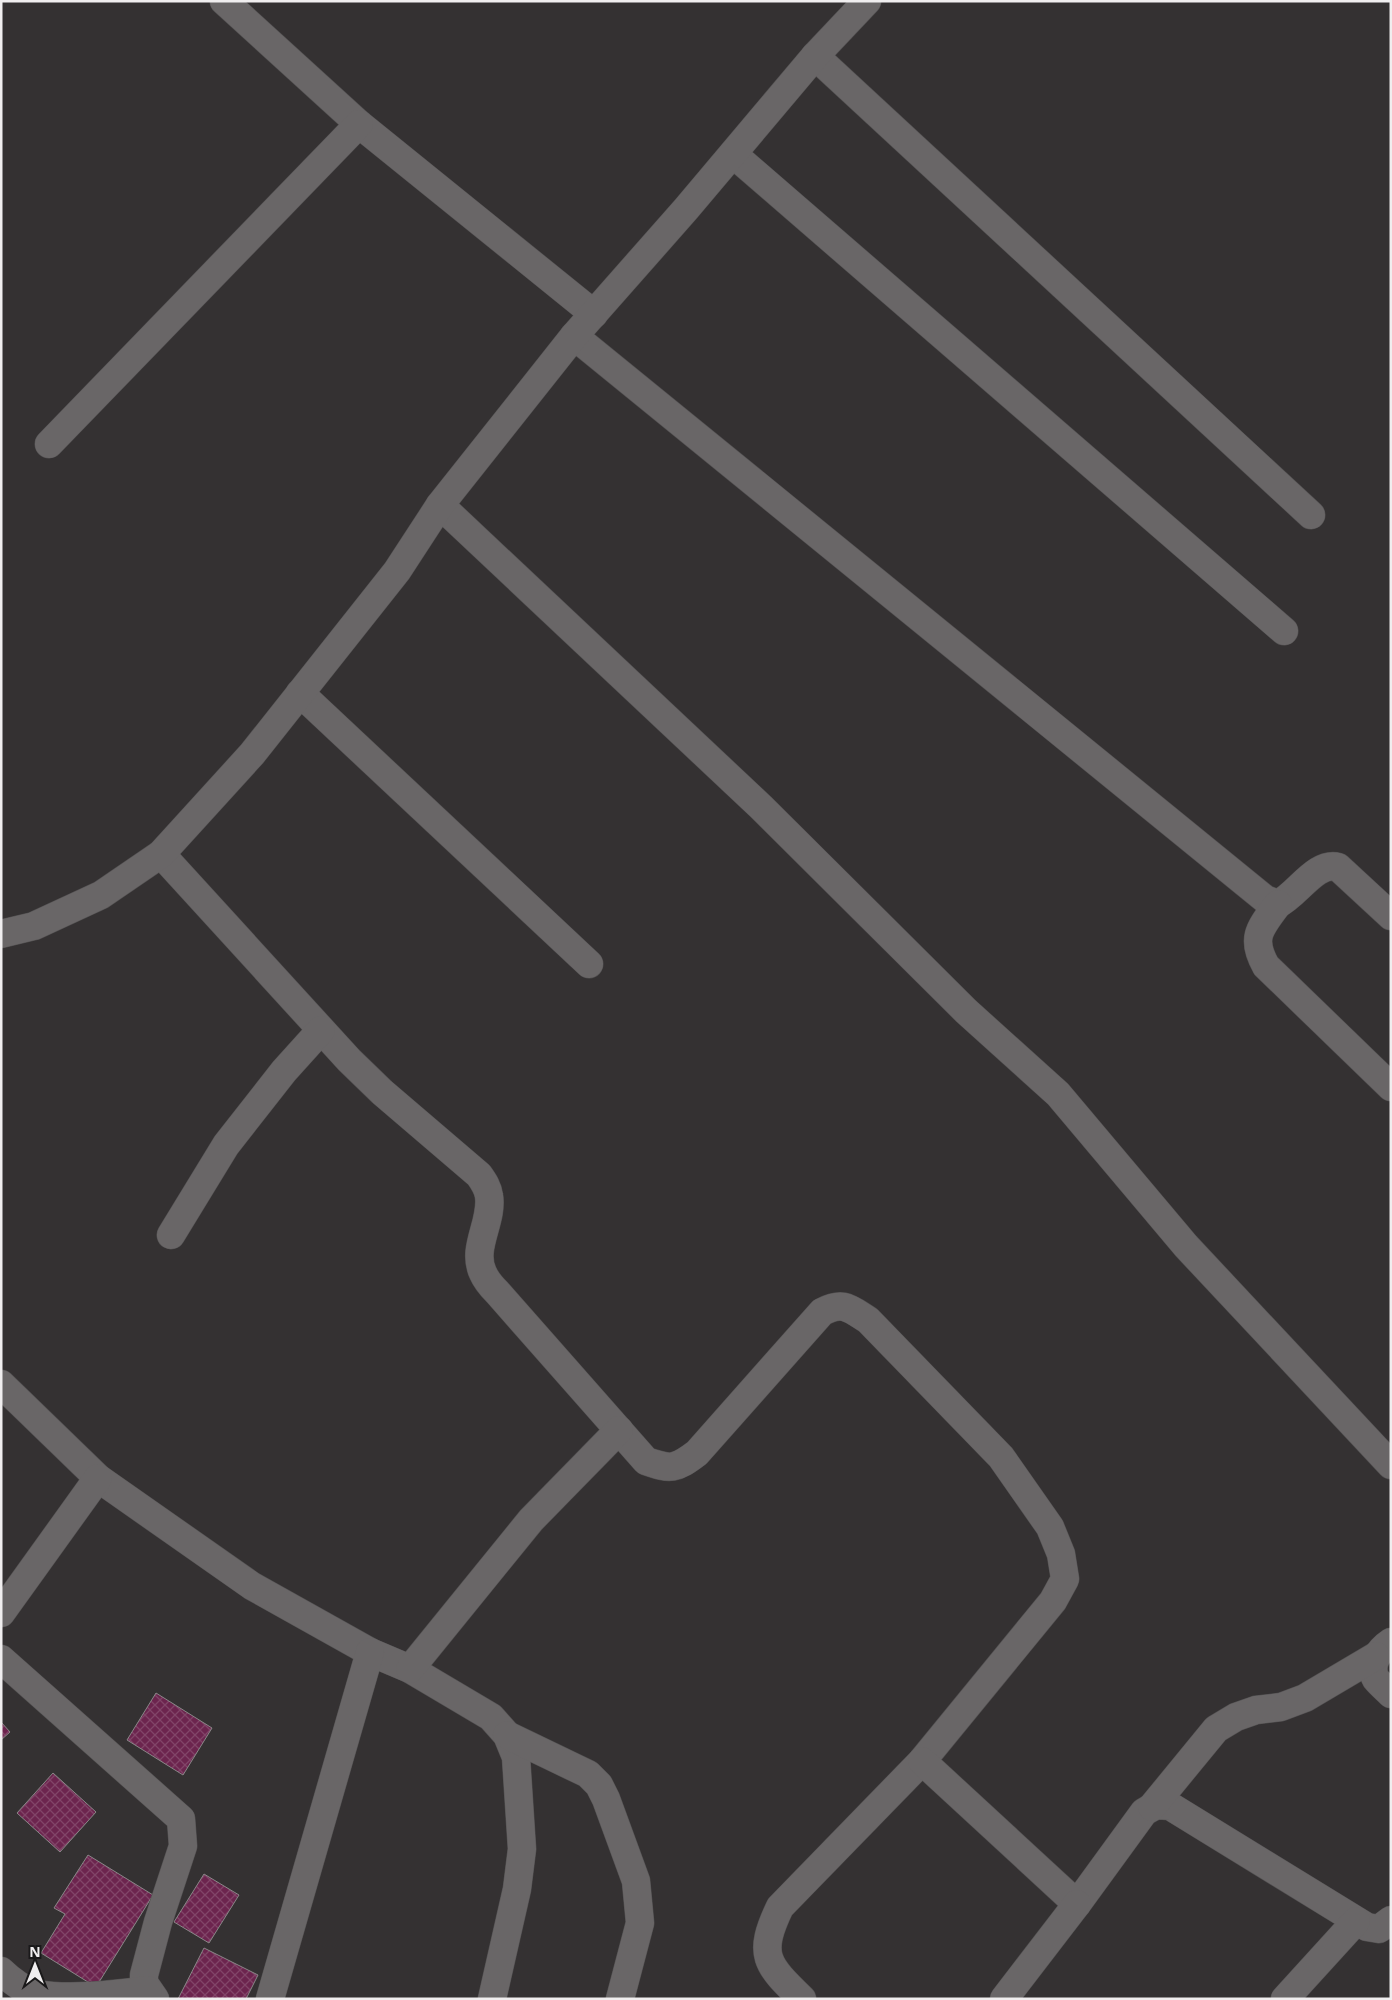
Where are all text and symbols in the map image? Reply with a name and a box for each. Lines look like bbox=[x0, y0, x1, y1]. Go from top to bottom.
north arrow bbox=[10, 1940, 60, 1990]
text: N bbox=[29, 1942, 41, 1961]

